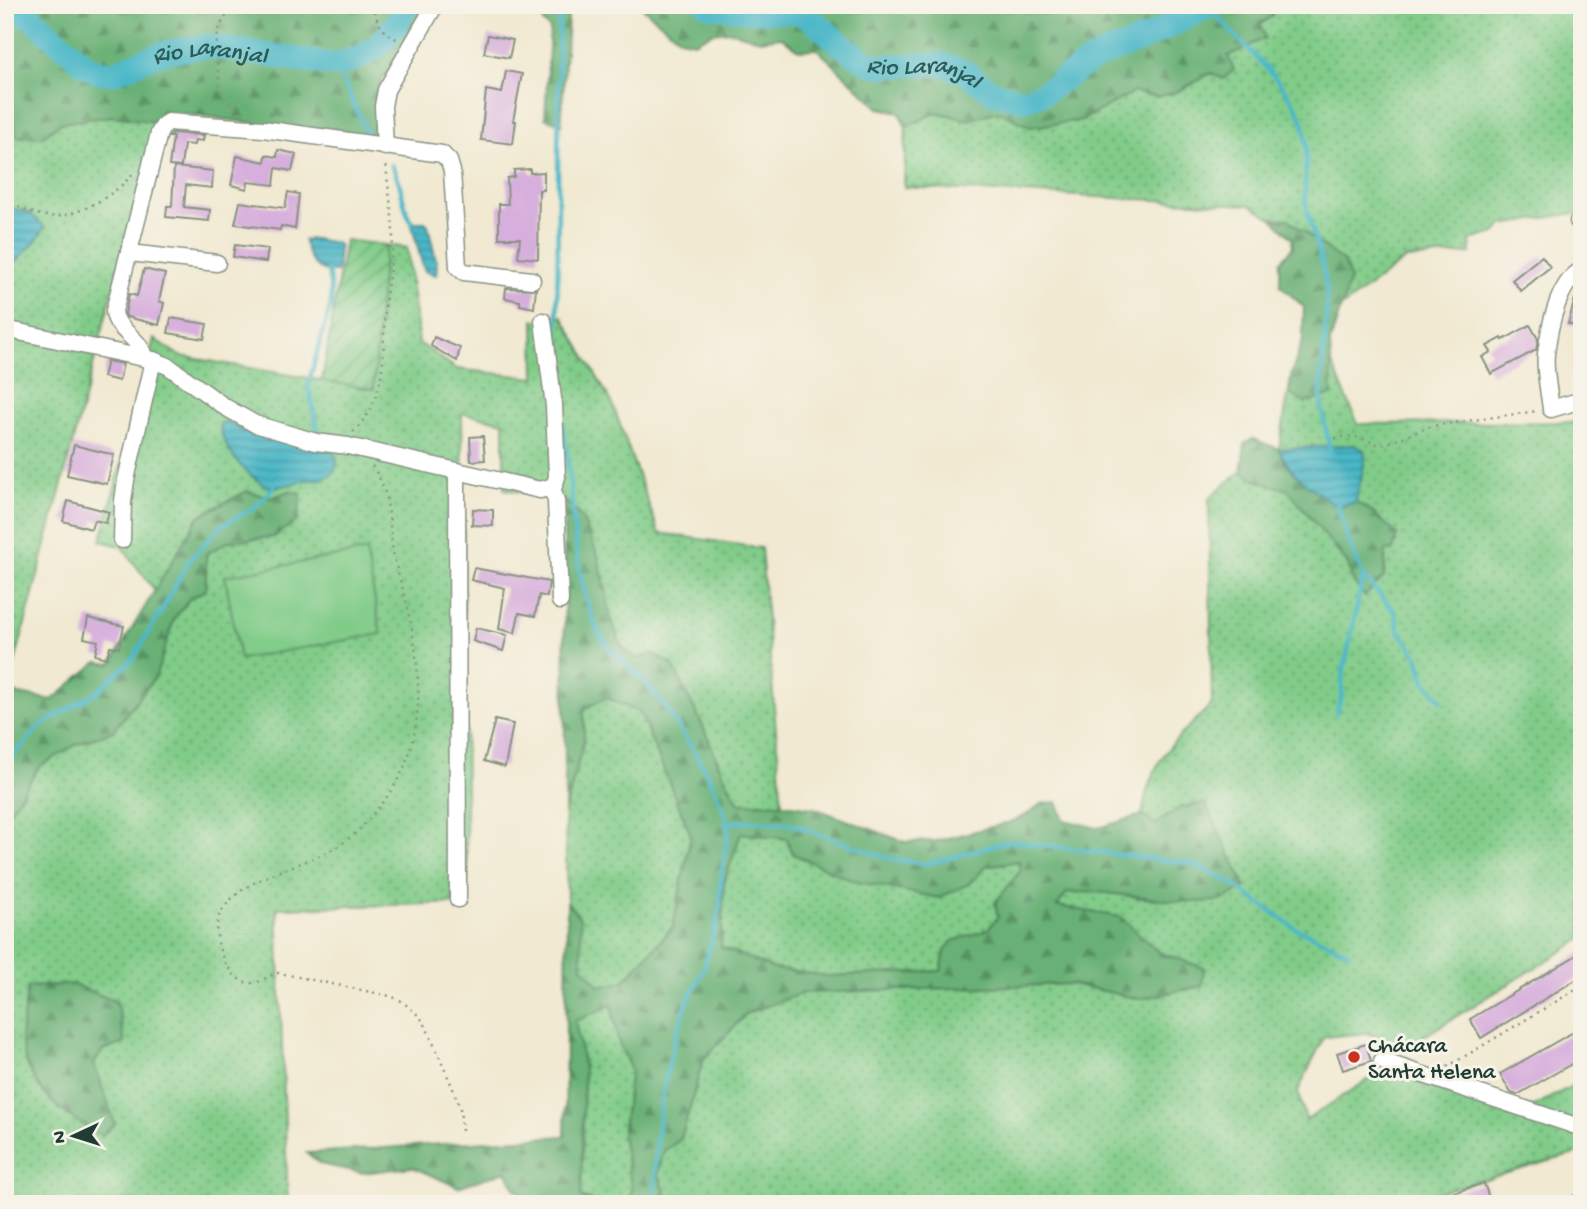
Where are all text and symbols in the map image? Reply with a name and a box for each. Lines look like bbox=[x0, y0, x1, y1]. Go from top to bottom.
water label: Rio Laranjal bbox=[148, 34, 270, 73]
water label: Rio Laranjal bbox=[863, 52, 987, 98]
place label: Chácara Santa Helena bbox=[1368, 1034, 1497, 1087]
marker: Chácara Santa Helena bbox=[1346, 1049, 1362, 1065]
north arrow bbox=[38, 1100, 108, 1170]
text: N bbox=[49, 1130, 72, 1144]

